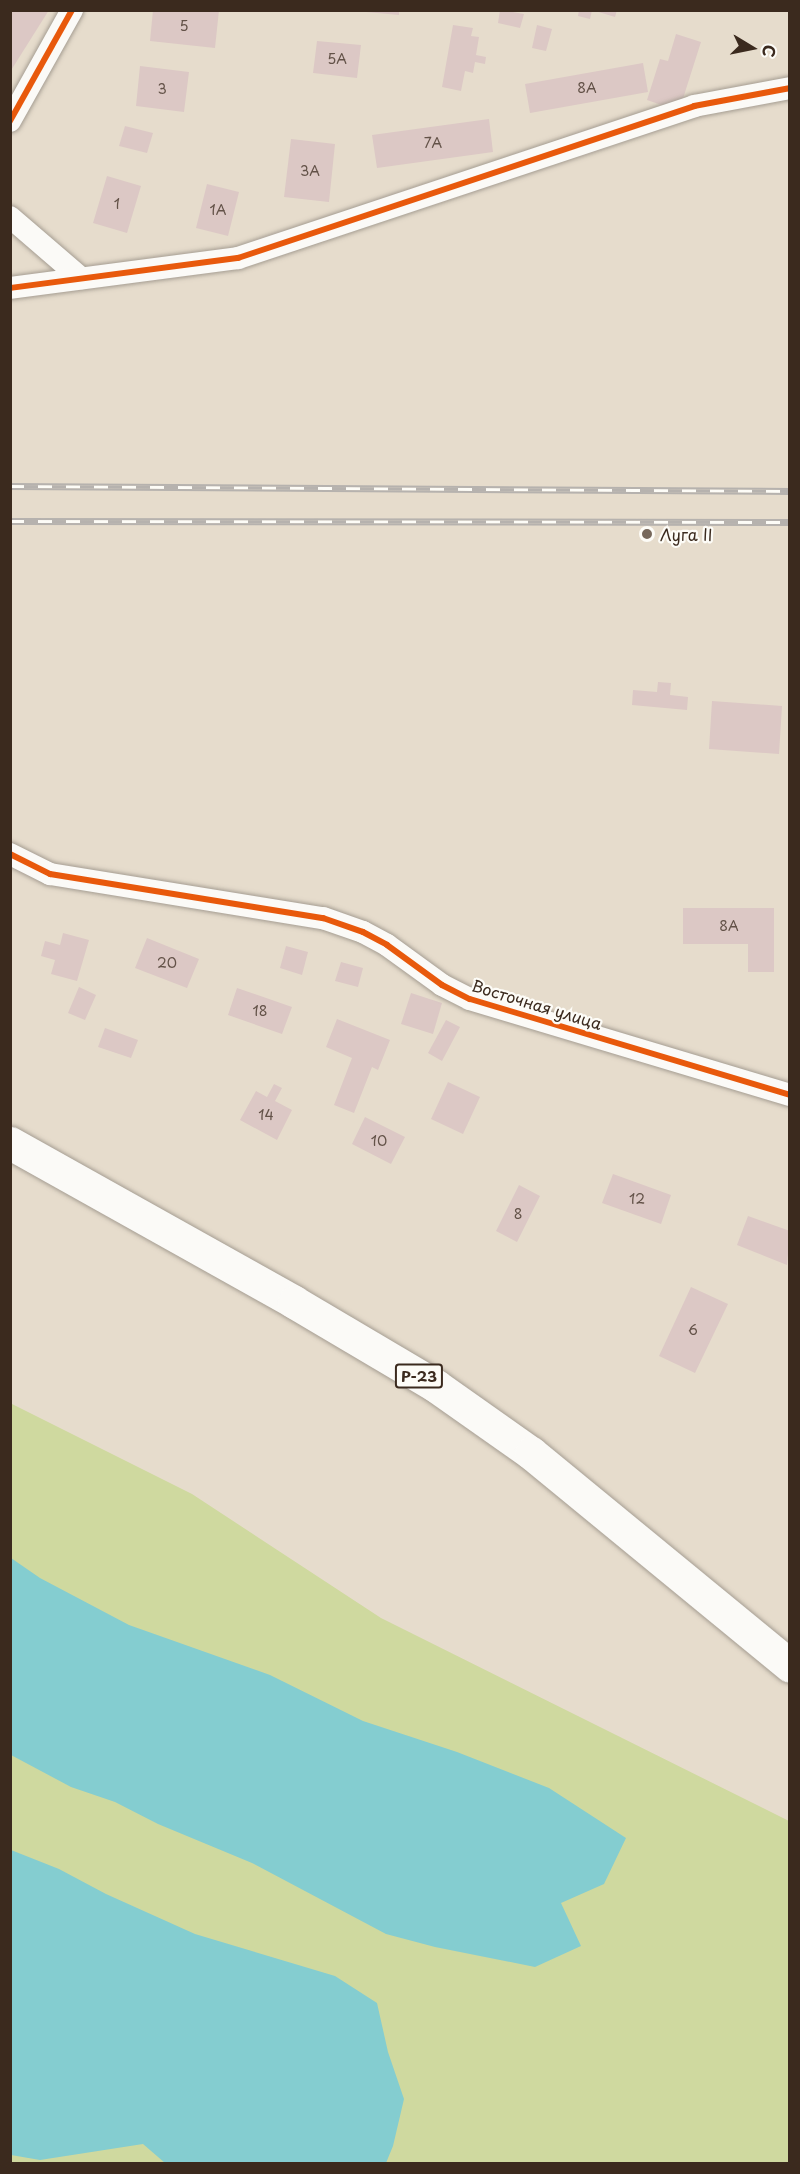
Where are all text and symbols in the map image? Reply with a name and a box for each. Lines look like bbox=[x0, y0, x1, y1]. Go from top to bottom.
house number: 5 bbox=[179, 18, 189, 34]
north arrow bbox=[722, 18, 782, 78]
text: С bbox=[757, 43, 783, 59]
house number: 5А bbox=[327, 51, 347, 67]
house number: 8А bbox=[577, 80, 597, 96]
house number: 3 bbox=[157, 81, 167, 97]
house number: 7А bbox=[424, 135, 442, 151]
house number: 3А bbox=[300, 163, 320, 179]
house number: 1 bbox=[114, 196, 120, 212]
house number: 1А bbox=[209, 202, 227, 218]
place label: Луга II bbox=[660, 524, 713, 544]
marker: Луга II bbox=[638, 525, 656, 543]
house number: 8А bbox=[719, 918, 739, 934]
house number: 20 bbox=[157, 955, 177, 971]
street label: Восточная улица bbox=[469, 975, 605, 1033]
house number: 18 bbox=[252, 1003, 268, 1019]
house number: 14 bbox=[258, 1107, 274, 1123]
house number: 10 bbox=[371, 1133, 387, 1149]
house number: 12 bbox=[629, 1191, 645, 1207]
house number: 8 bbox=[514, 1206, 522, 1222]
house number: 6 bbox=[688, 1322, 698, 1338]
road number: Р-23 bbox=[394, 1364, 444, 1388]

